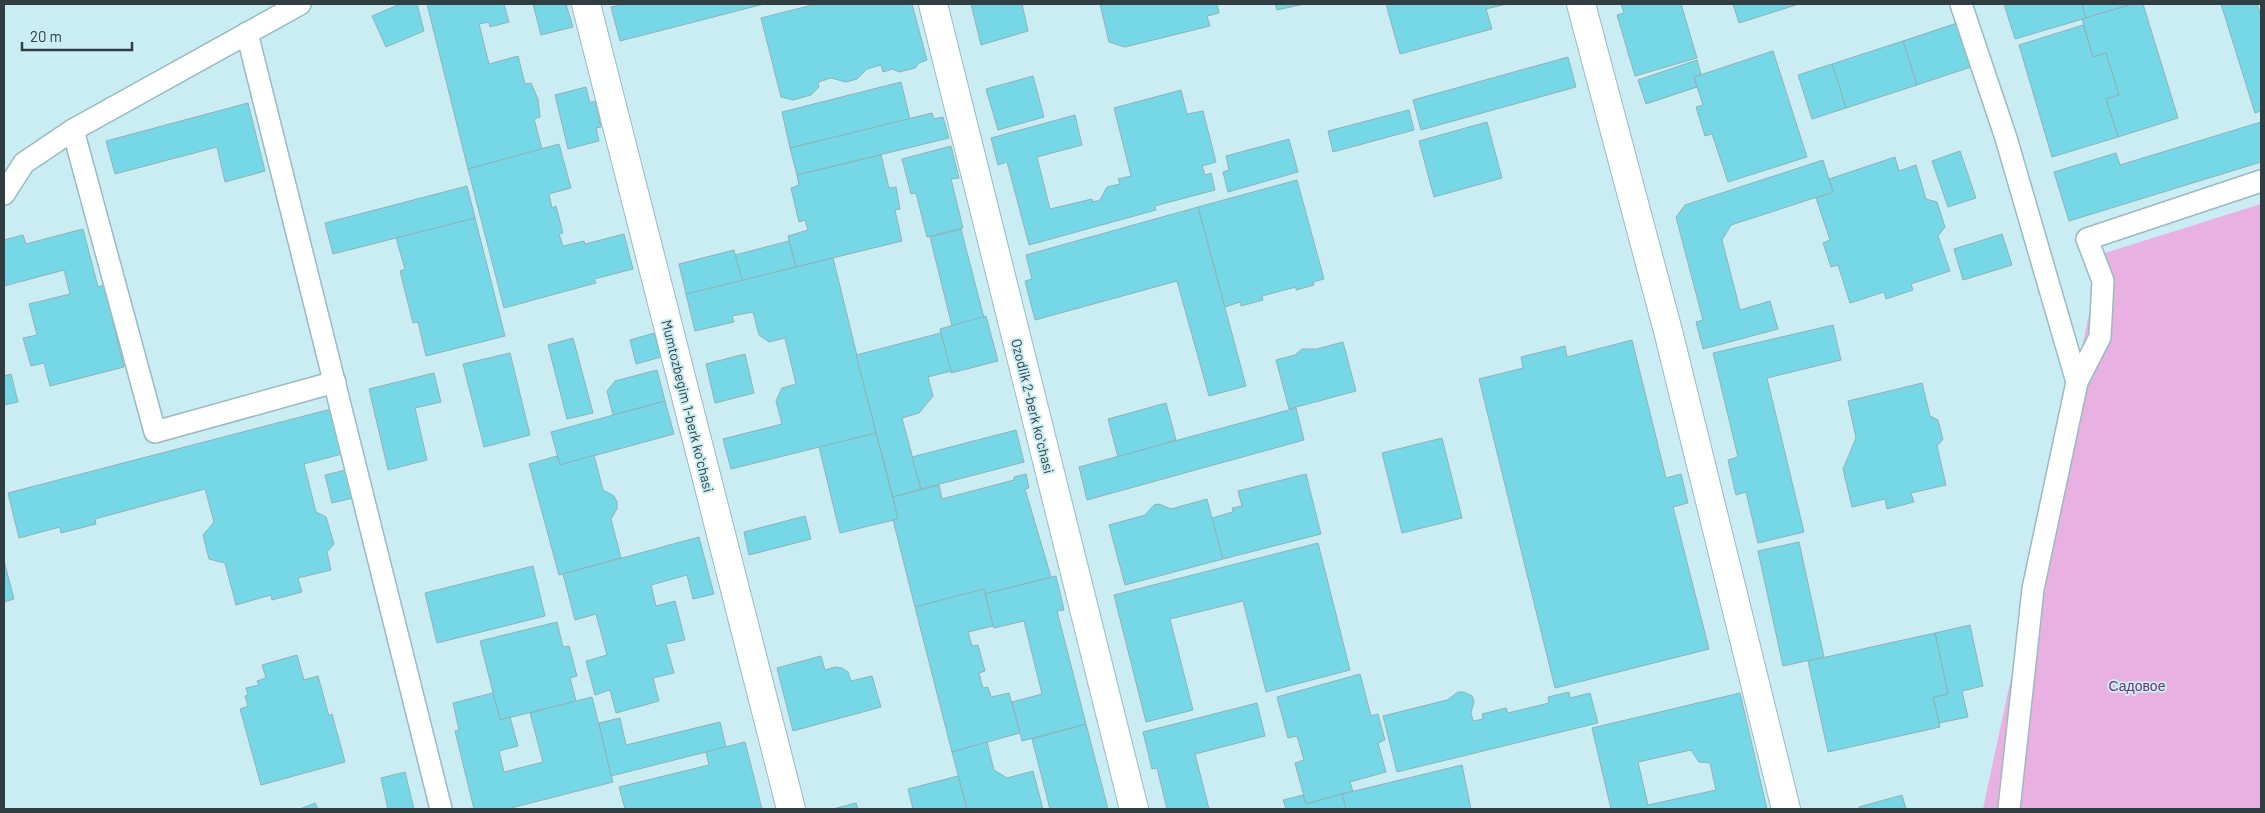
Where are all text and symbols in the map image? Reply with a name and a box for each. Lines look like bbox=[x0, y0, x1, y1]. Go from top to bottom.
scale bar bbox=[22, 20, 132, 52]
text: 20 m bbox=[30, 27, 62, 45]
street label: Mumtozbegim 1-berk koʻchasi bbox=[658, 318, 718, 494]
street label: Ozodlik 2-berk koʻchasi bbox=[1008, 337, 1058, 475]
park label: Садовое bbox=[2109, 677, 2166, 694]

